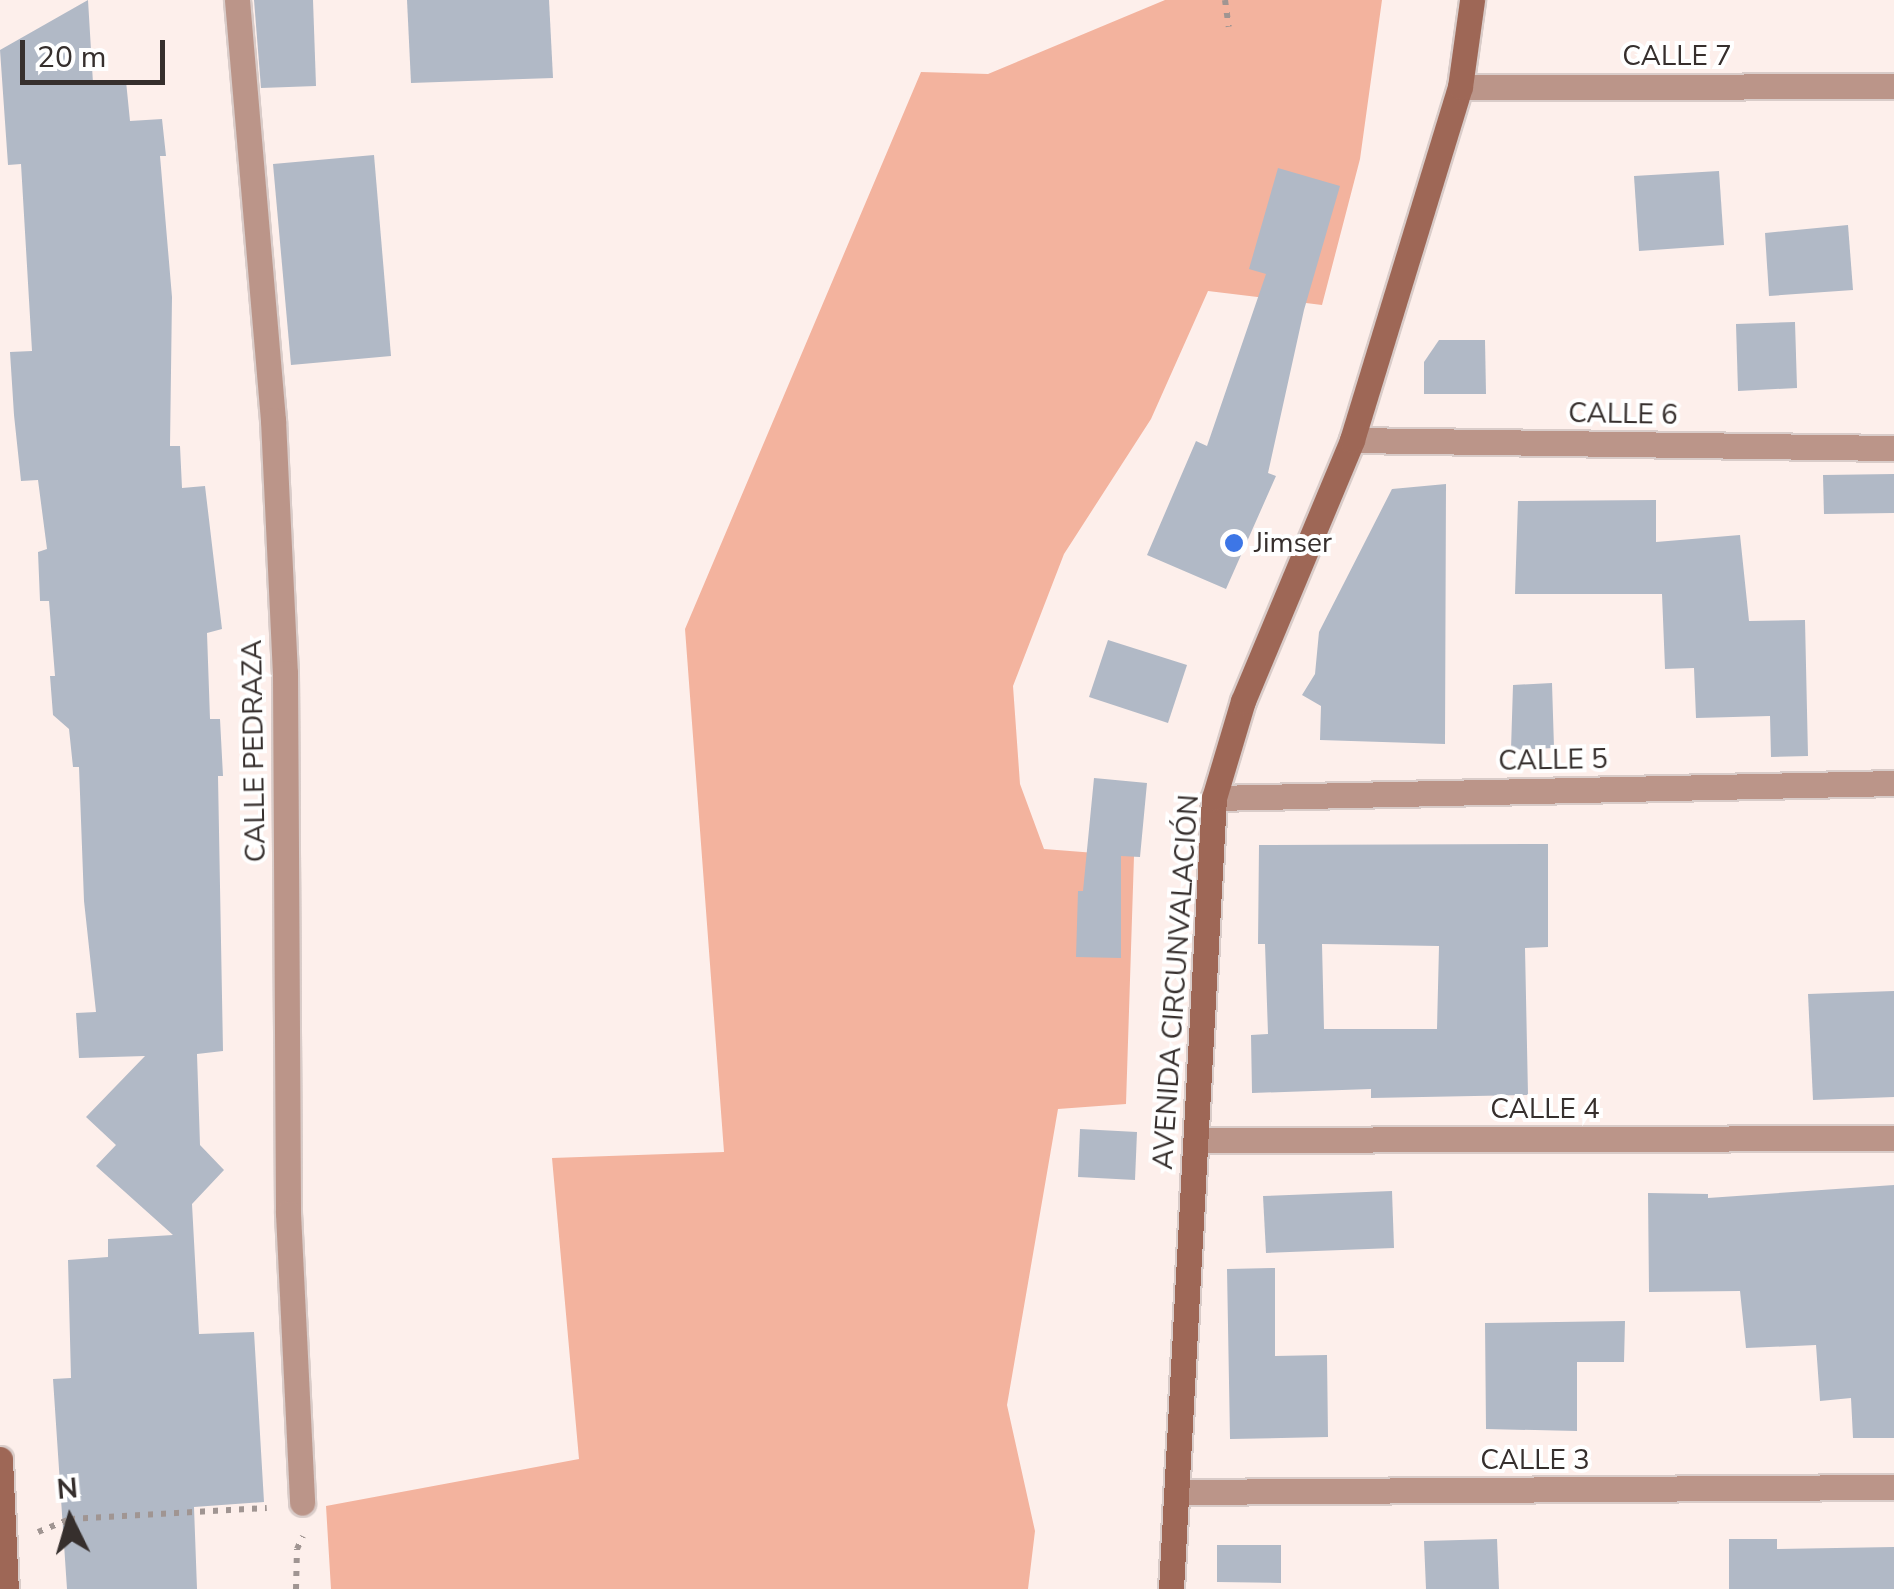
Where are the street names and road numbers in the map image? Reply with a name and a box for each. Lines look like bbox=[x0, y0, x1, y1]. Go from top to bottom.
street label: CALLE 7 bbox=[1622, 39, 1732, 73]
street label: CALLE 6 bbox=[1568, 396, 1678, 432]
street label: CALLE PEDRAZA bbox=[235, 639, 273, 863]
street label: CALLE 5 bbox=[1498, 742, 1608, 778]
street label: AVENIDA CIRCUNVALACIÓN bbox=[1146, 793, 1206, 1171]
street label: CALLE 4 bbox=[1490, 1092, 1600, 1126]
street label: CALLE 3 bbox=[1480, 1443, 1590, 1477]

